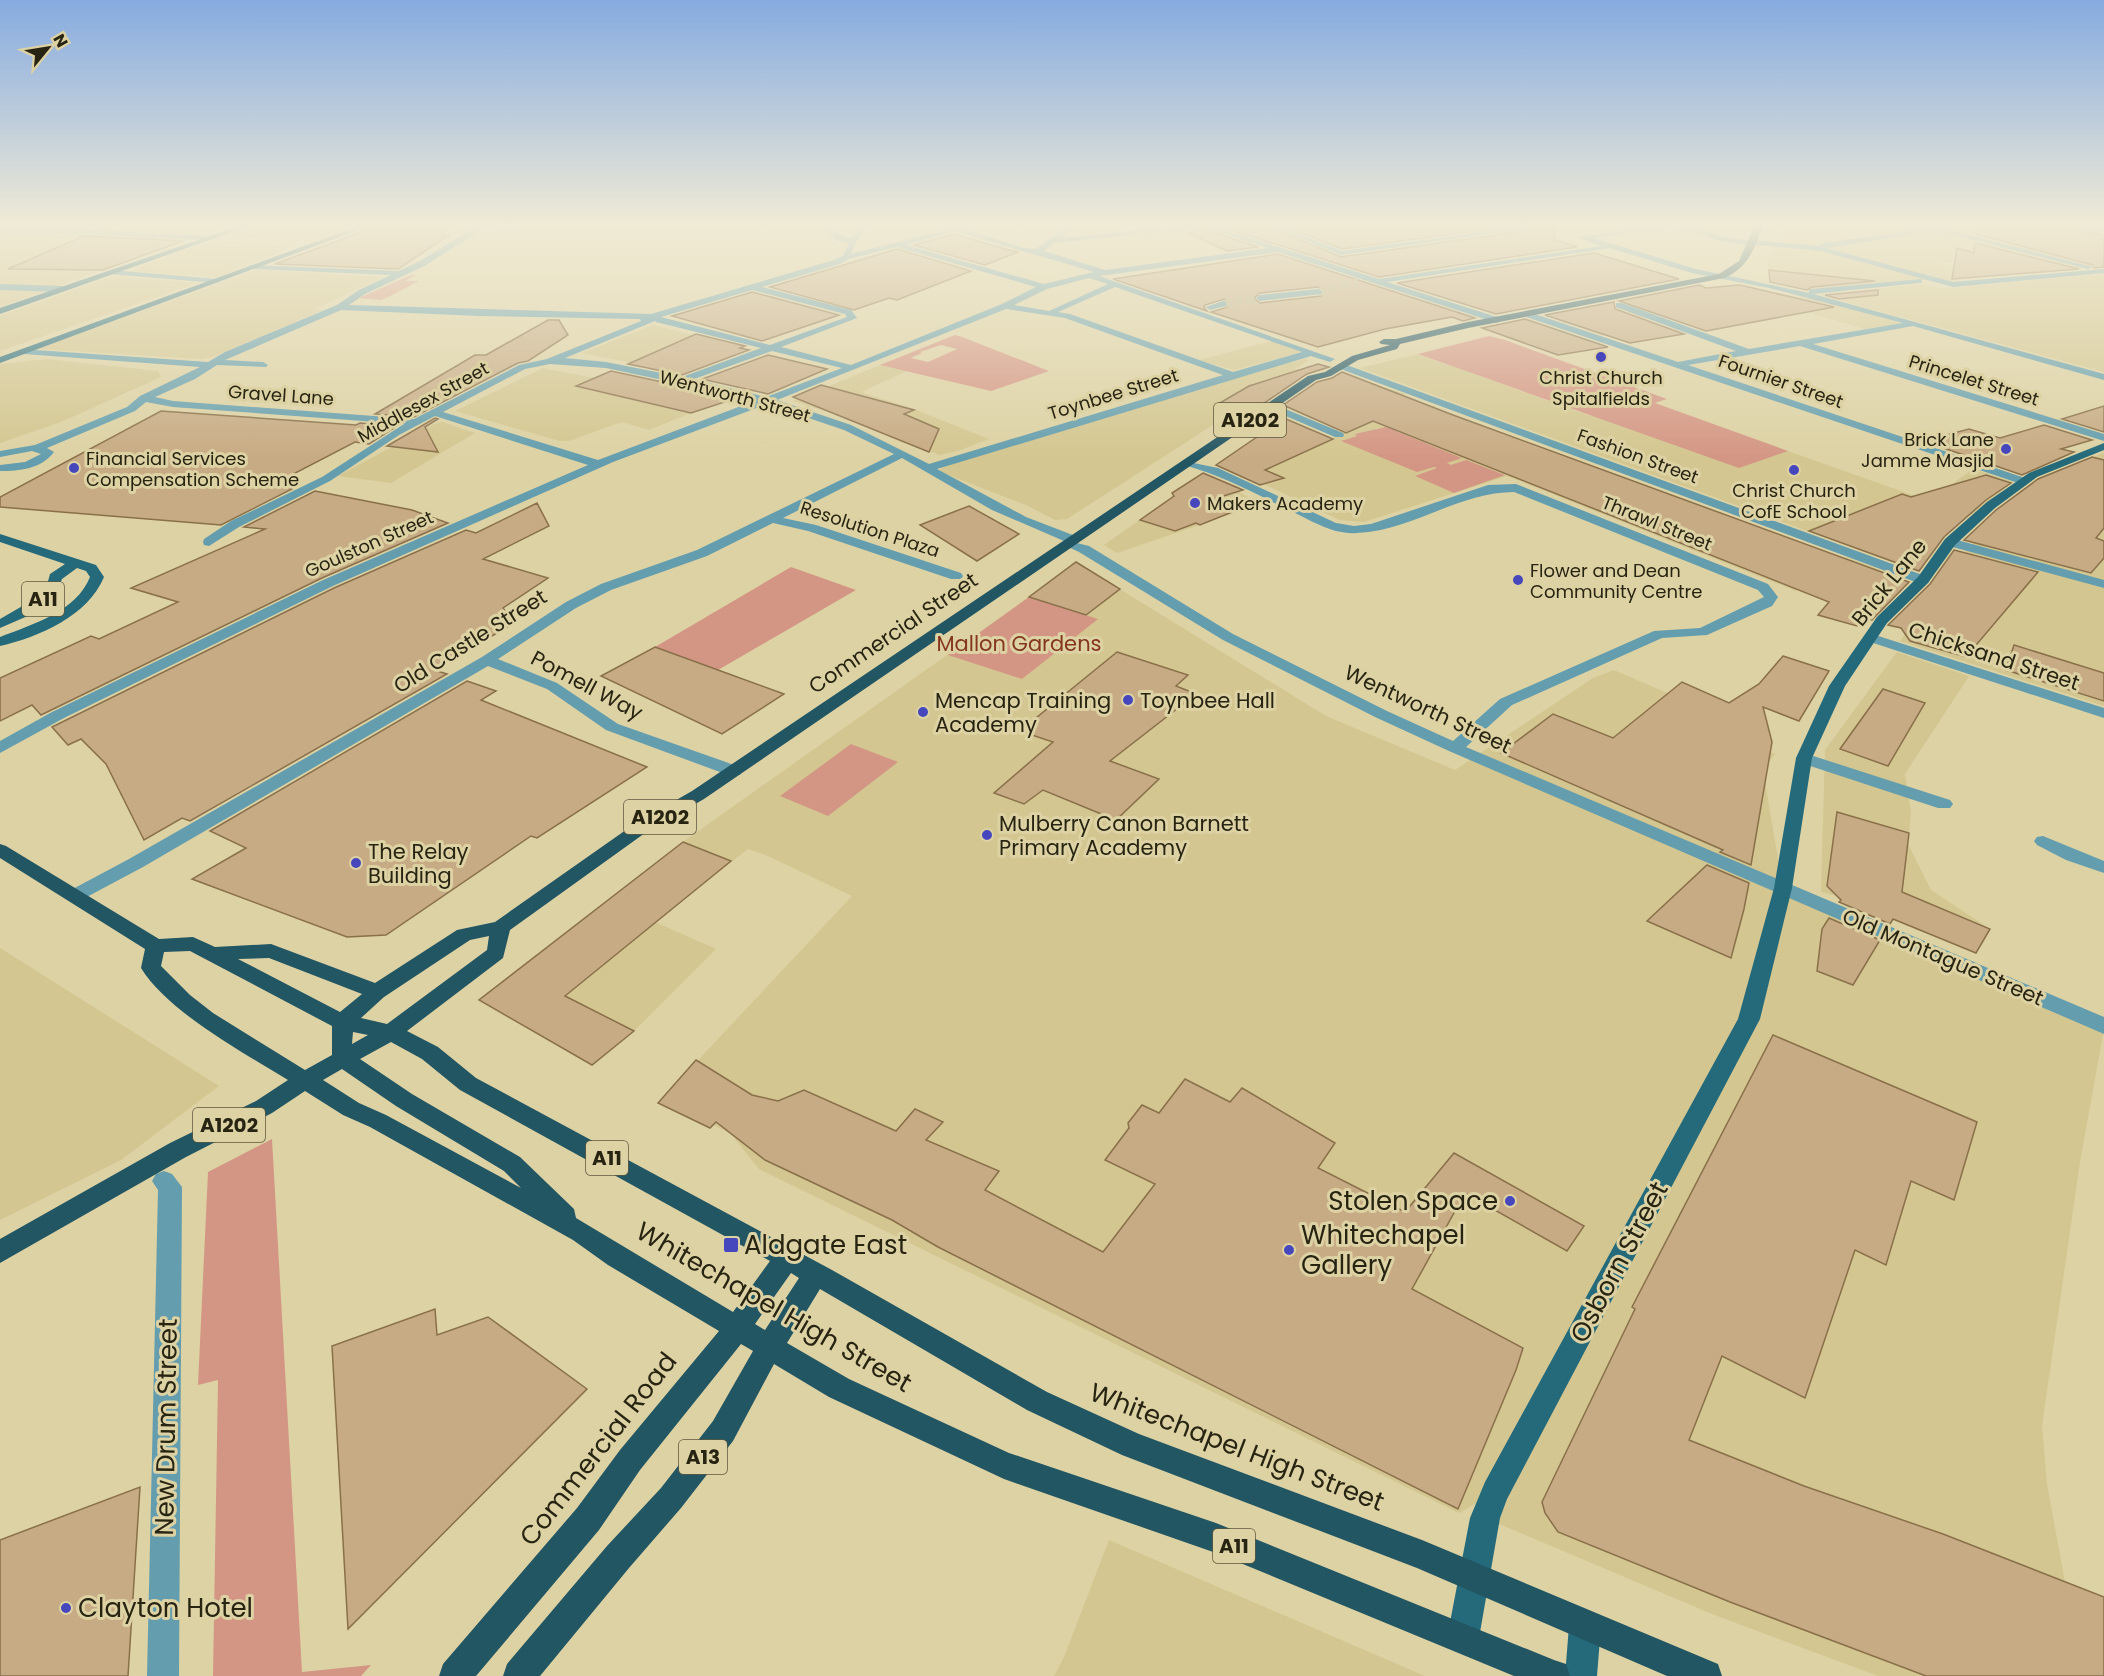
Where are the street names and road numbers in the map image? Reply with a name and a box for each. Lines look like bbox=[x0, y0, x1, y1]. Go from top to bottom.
street label: Fournier Street bbox=[1715, 348, 1847, 414]
street label: Princelet Street bbox=[1906, 348, 2042, 412]
street label: Middlesex Street bbox=[353, 356, 493, 448]
street label: Toynbee Street bbox=[1045, 362, 1181, 426]
street label: Wentworth Street bbox=[657, 364, 813, 428]
street label: Gravel Lane bbox=[227, 379, 335, 411]
road number: A1202 bbox=[1214, 403, 1286, 437]
street label: Fashion Street bbox=[1574, 423, 1702, 489]
street label: Thrawl Street bbox=[1598, 490, 1716, 556]
street label: Resolution Plaza bbox=[797, 495, 943, 563]
street label: Goulston Street bbox=[301, 505, 437, 583]
street label: Brick Lane bbox=[1845, 532, 1933, 632]
street label: Commercial Street bbox=[803, 566, 983, 700]
road number: A11 bbox=[22, 582, 64, 616]
street label: Old Castle Street bbox=[388, 582, 552, 700]
street label: Chicksand Street bbox=[1905, 615, 2083, 697]
street label: Pomell Way bbox=[526, 643, 648, 727]
street label: Wentworth Street bbox=[1340, 658, 1516, 760]
road number: A1202 bbox=[624, 800, 696, 834]
street label: Old Montague Street bbox=[1838, 901, 2048, 1013]
road number: A1202 bbox=[193, 1108, 265, 1142]
road number: A11 bbox=[586, 1141, 628, 1175]
street label: Osborn Street bbox=[1561, 1175, 1677, 1349]
street label: Whitechapel High Street bbox=[630, 1213, 918, 1401]
street label: New Drum Street bbox=[146, 1318, 186, 1536]
street label: Commercial Road bbox=[511, 1345, 685, 1553]
street label: Whitechapel High Street bbox=[1085, 1374, 1389, 1520]
road number: A13 bbox=[679, 1440, 727, 1474]
road number: A11 bbox=[1213, 1529, 1255, 1563]

